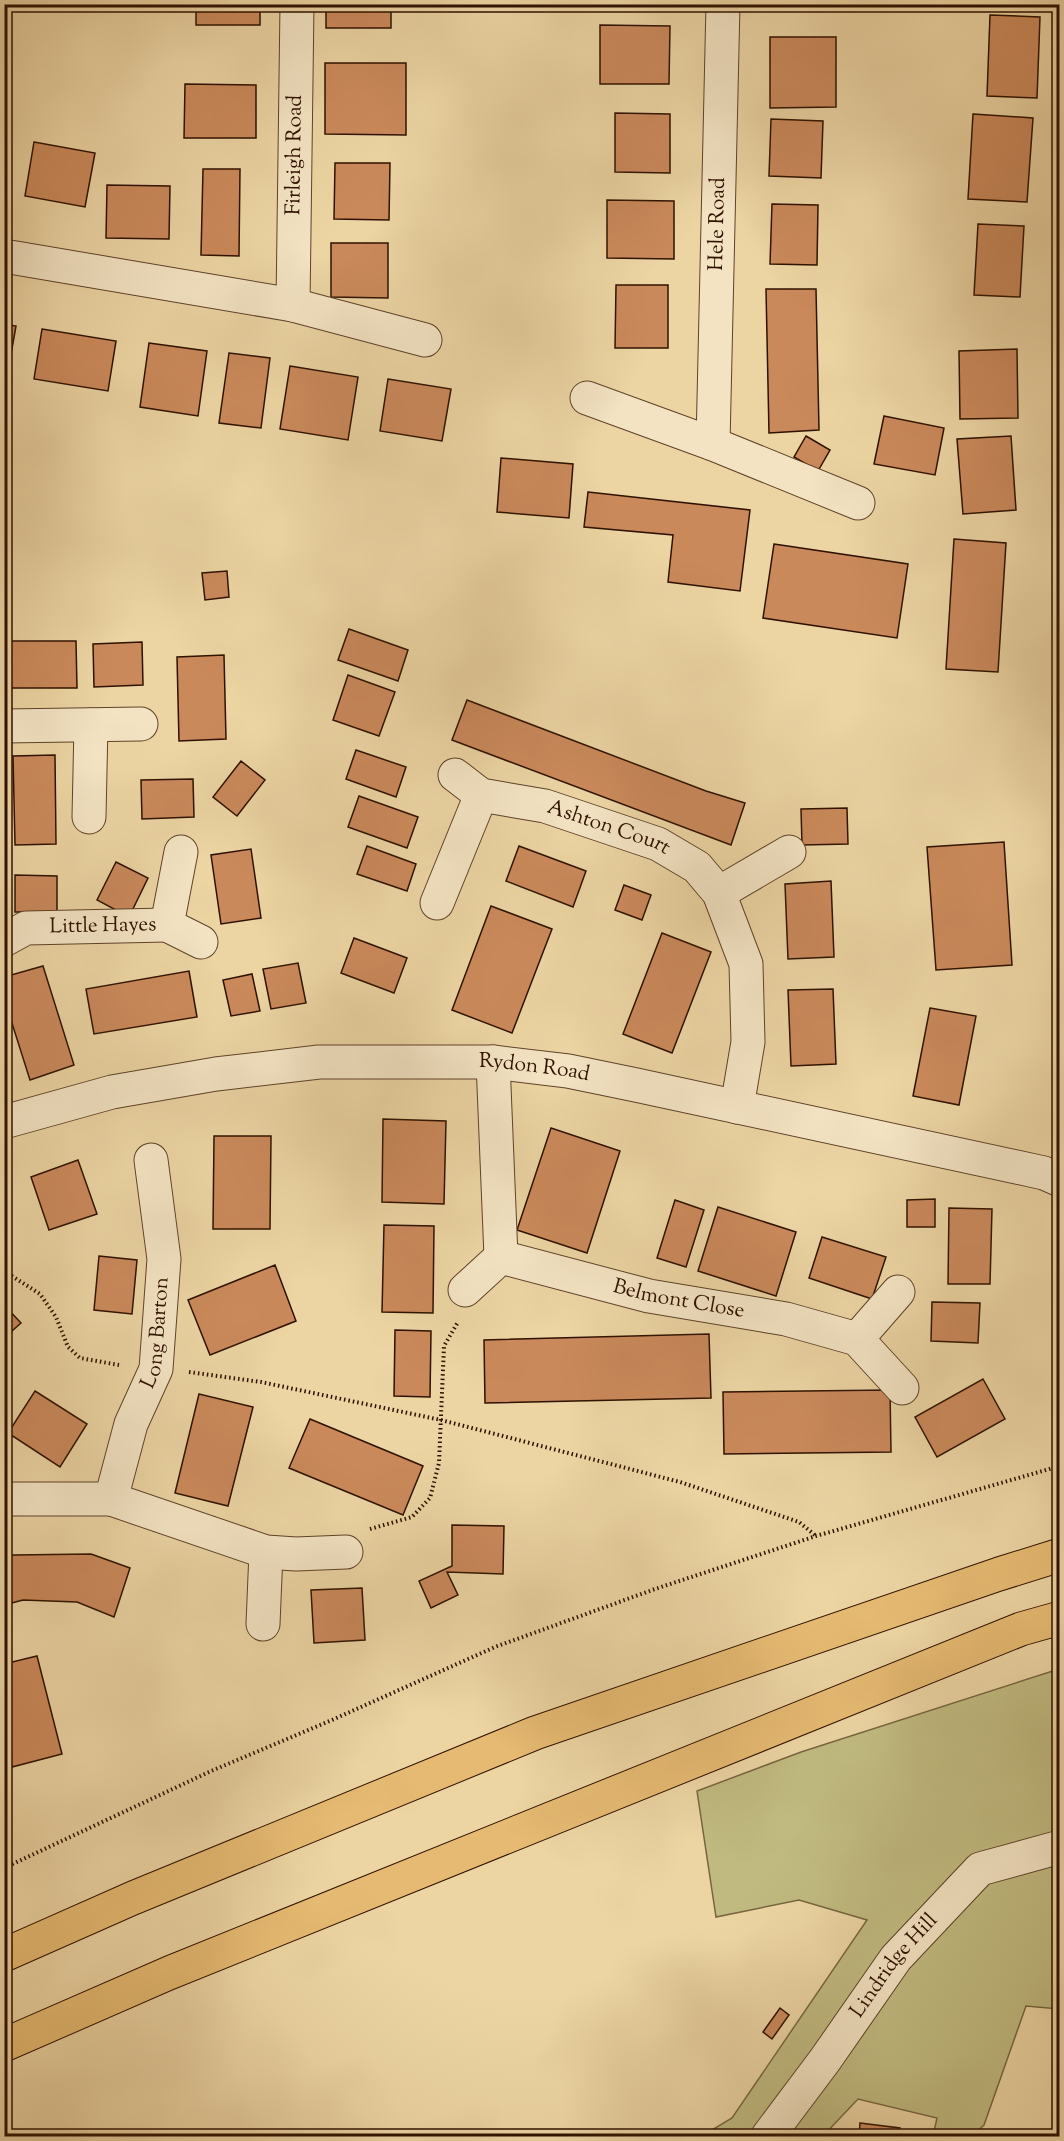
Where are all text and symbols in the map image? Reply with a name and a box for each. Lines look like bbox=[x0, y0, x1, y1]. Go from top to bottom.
street label: Firleigh Road bbox=[279, 94, 311, 216]
street label: Hele Road bbox=[702, 177, 734, 271]
street label: Ashton Court bbox=[543, 793, 676, 863]
street label: Little Hayes bbox=[49, 910, 157, 942]
street label: Rydon Road bbox=[479, 1047, 592, 1090]
street label: Belmont Close bbox=[609, 1272, 747, 1327]
street label: Long Barton bbox=[134, 1276, 178, 1394]
street label: Lindridge Hill bbox=[843, 1907, 945, 2025]

